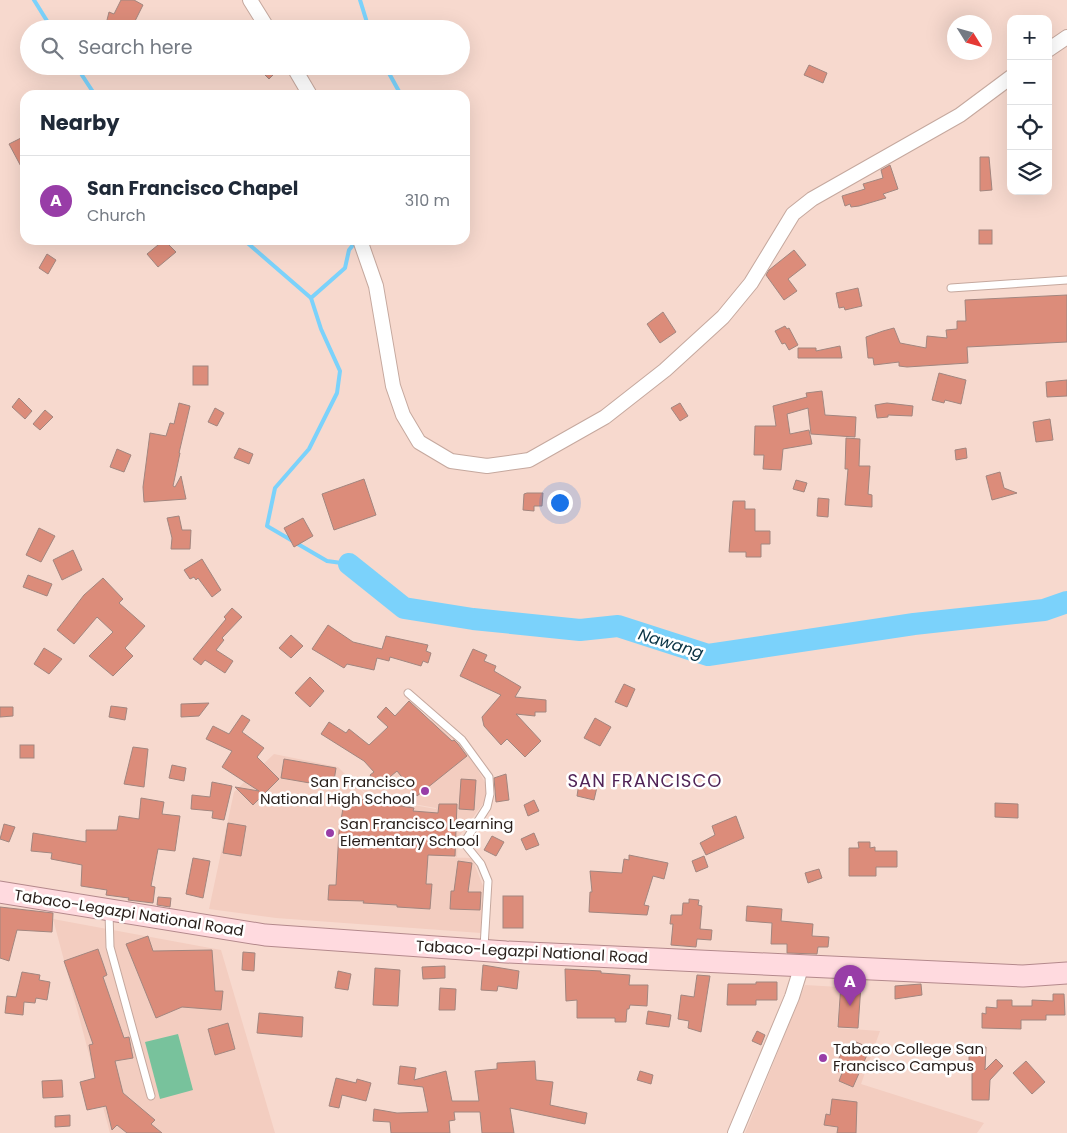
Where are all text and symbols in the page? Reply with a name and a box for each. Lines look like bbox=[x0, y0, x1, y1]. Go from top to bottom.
north arrow bbox=[947, 15, 992, 60]
map controls bbox=[1007, 15, 1052, 195]
button: + bbox=[1007, 15, 1052, 60]
search box bbox=[20, 20, 470, 75]
icon: search bbox=[38, 34, 66, 62]
text: Search here bbox=[78, 34, 192, 61]
button: − bbox=[1007, 60, 1052, 105]
button: locate bbox=[1007, 105, 1052, 150]
text: Nearby bbox=[40, 108, 120, 137]
button: layers bbox=[1007, 150, 1052, 195]
text: San Francisco Chapel bbox=[87, 175, 298, 202]
text: A bbox=[50, 189, 62, 212]
text: 310 m bbox=[405, 189, 450, 212]
text: Church bbox=[87, 204, 146, 227]
your location bbox=[547, 490, 573, 516]
water label: Nawang bbox=[635, 623, 706, 664]
district label: SAN FRANCISCO bbox=[568, 768, 722, 793]
place label: San Francisco National High School bbox=[260, 771, 415, 809]
marker: San Francisco National High School bbox=[419, 785, 431, 797]
place label: San Francisco Learning Elementary School bbox=[340, 813, 513, 851]
marker: San Francisco Learning Elementary School bbox=[324, 827, 336, 839]
street label: Tabaco-Legazpi National Road bbox=[13, 884, 245, 941]
street label: Tabaco-Legazpi National Road bbox=[416, 935, 648, 968]
pin: A bbox=[834, 965, 866, 1006]
place label: Tabaco College San Francisco Campus bbox=[833, 1038, 984, 1076]
marker: Tabaco College San Francisco Campus bbox=[817, 1052, 829, 1064]

